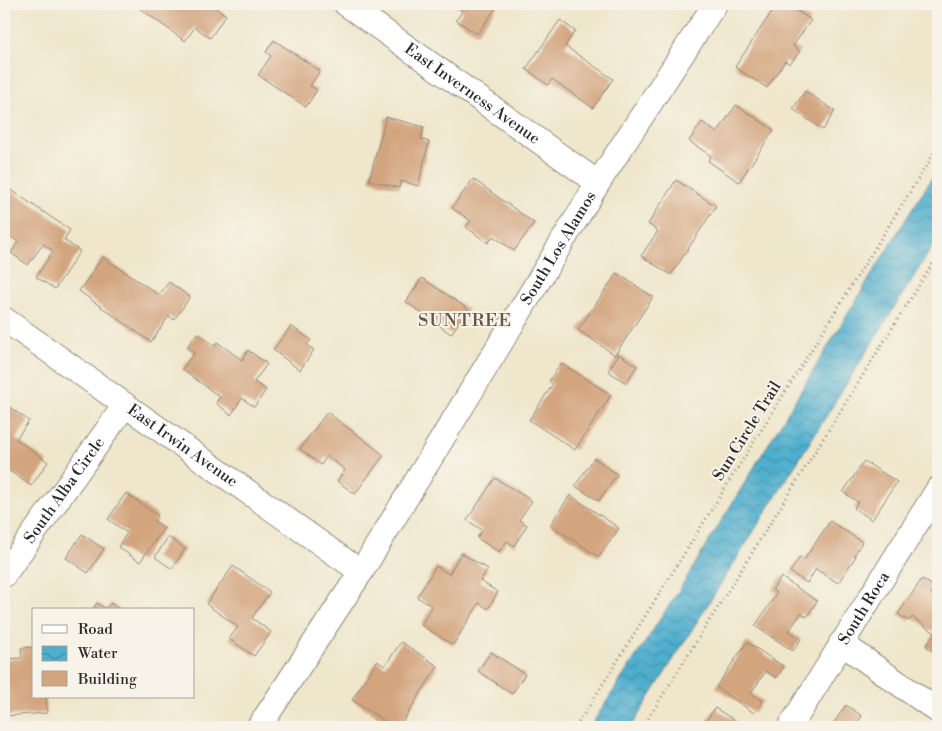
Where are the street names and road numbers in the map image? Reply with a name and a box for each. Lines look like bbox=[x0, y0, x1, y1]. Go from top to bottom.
street label: East Inverness Avenue bbox=[401, 39, 544, 149]
street label: South Los Alamos bbox=[516, 187, 601, 309]
street label: Sun Circle Trail bbox=[708, 377, 786, 485]
street label: East Irwin Avenue bbox=[124, 400, 242, 492]
street label: South Alba Circle bbox=[20, 433, 109, 547]
street label: South Roca bbox=[834, 567, 895, 648]

